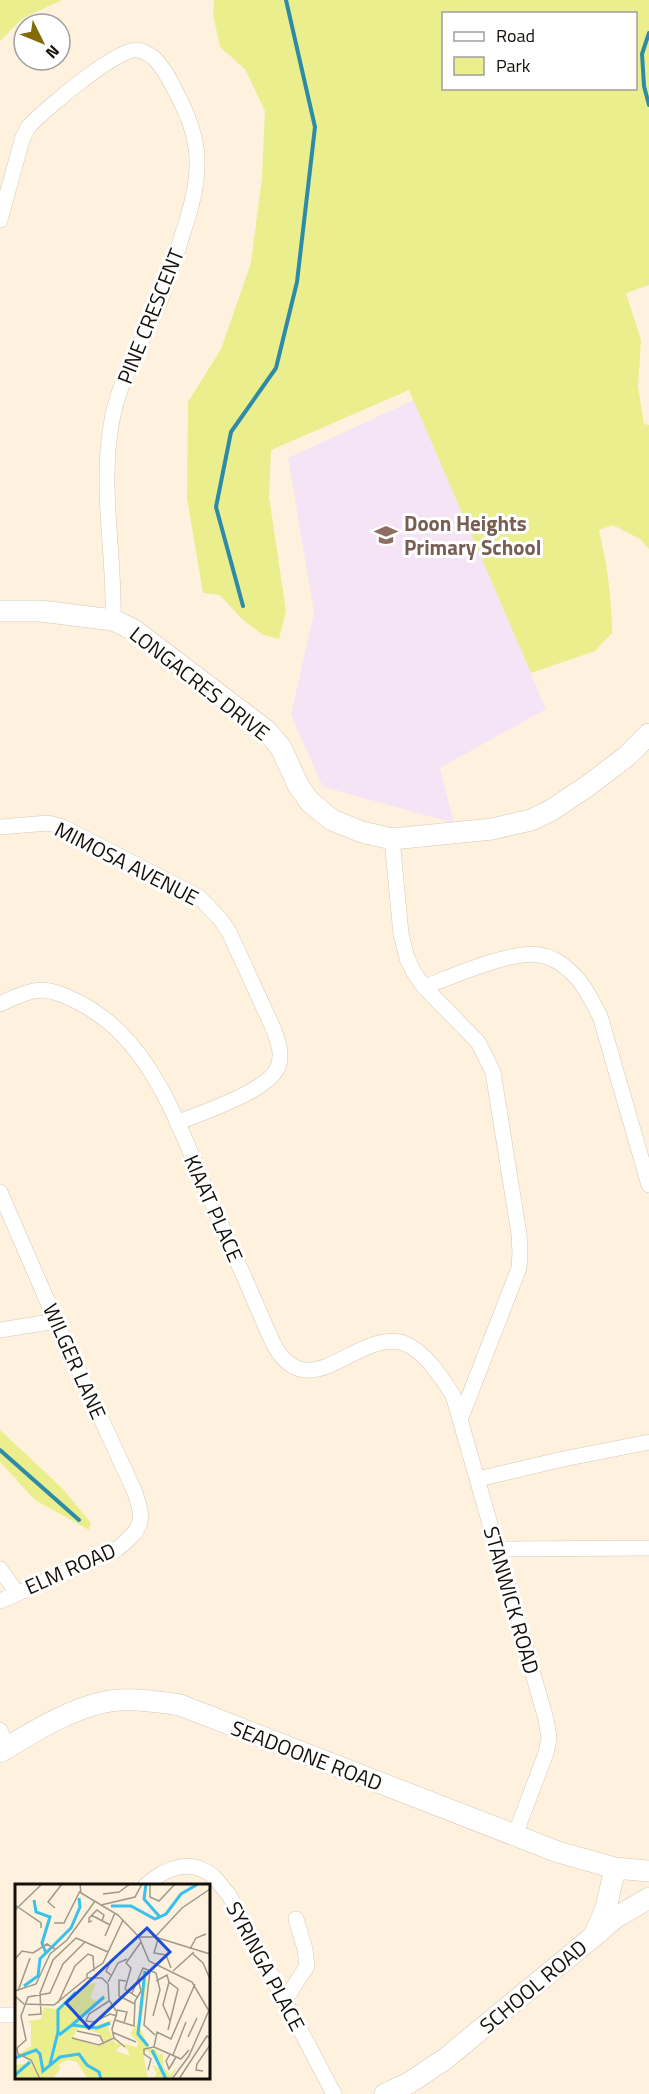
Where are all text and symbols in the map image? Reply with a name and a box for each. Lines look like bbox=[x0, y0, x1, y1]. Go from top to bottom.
north arrow bbox=[12, 12, 72, 72]
legend bbox=[442, 12, 637, 90]
text: Road bbox=[496, 22, 535, 49]
text: N bbox=[40, 40, 66, 64]
text: Park bbox=[496, 52, 531, 79]
street label: PINE CRESCENT bbox=[108, 243, 192, 389]
place label: Doon Heights Primary School bbox=[404, 507, 541, 563]
school or university icon: Doon Heights Primary School bbox=[373, 522, 399, 548]
street label: LONGACRES DRIVE bbox=[123, 618, 277, 748]
street label: MIMOSA AVENUE bbox=[49, 813, 205, 913]
street label: KIAAT PLACE bbox=[176, 1149, 252, 1267]
street label: WILGER LANE bbox=[35, 1298, 115, 1424]
street label: STANWICK ROAD bbox=[476, 1522, 548, 1678]
street label: ELM ROAD bbox=[19, 1534, 121, 1602]
street label: SEADOONE ROAD bbox=[227, 1711, 387, 1799]
inset map bbox=[15, 1884, 210, 2079]
street label: SYRINGA PLACE bbox=[218, 1896, 314, 2036]
street label: SCHOOL ROAD bbox=[472, 1931, 594, 2041]

